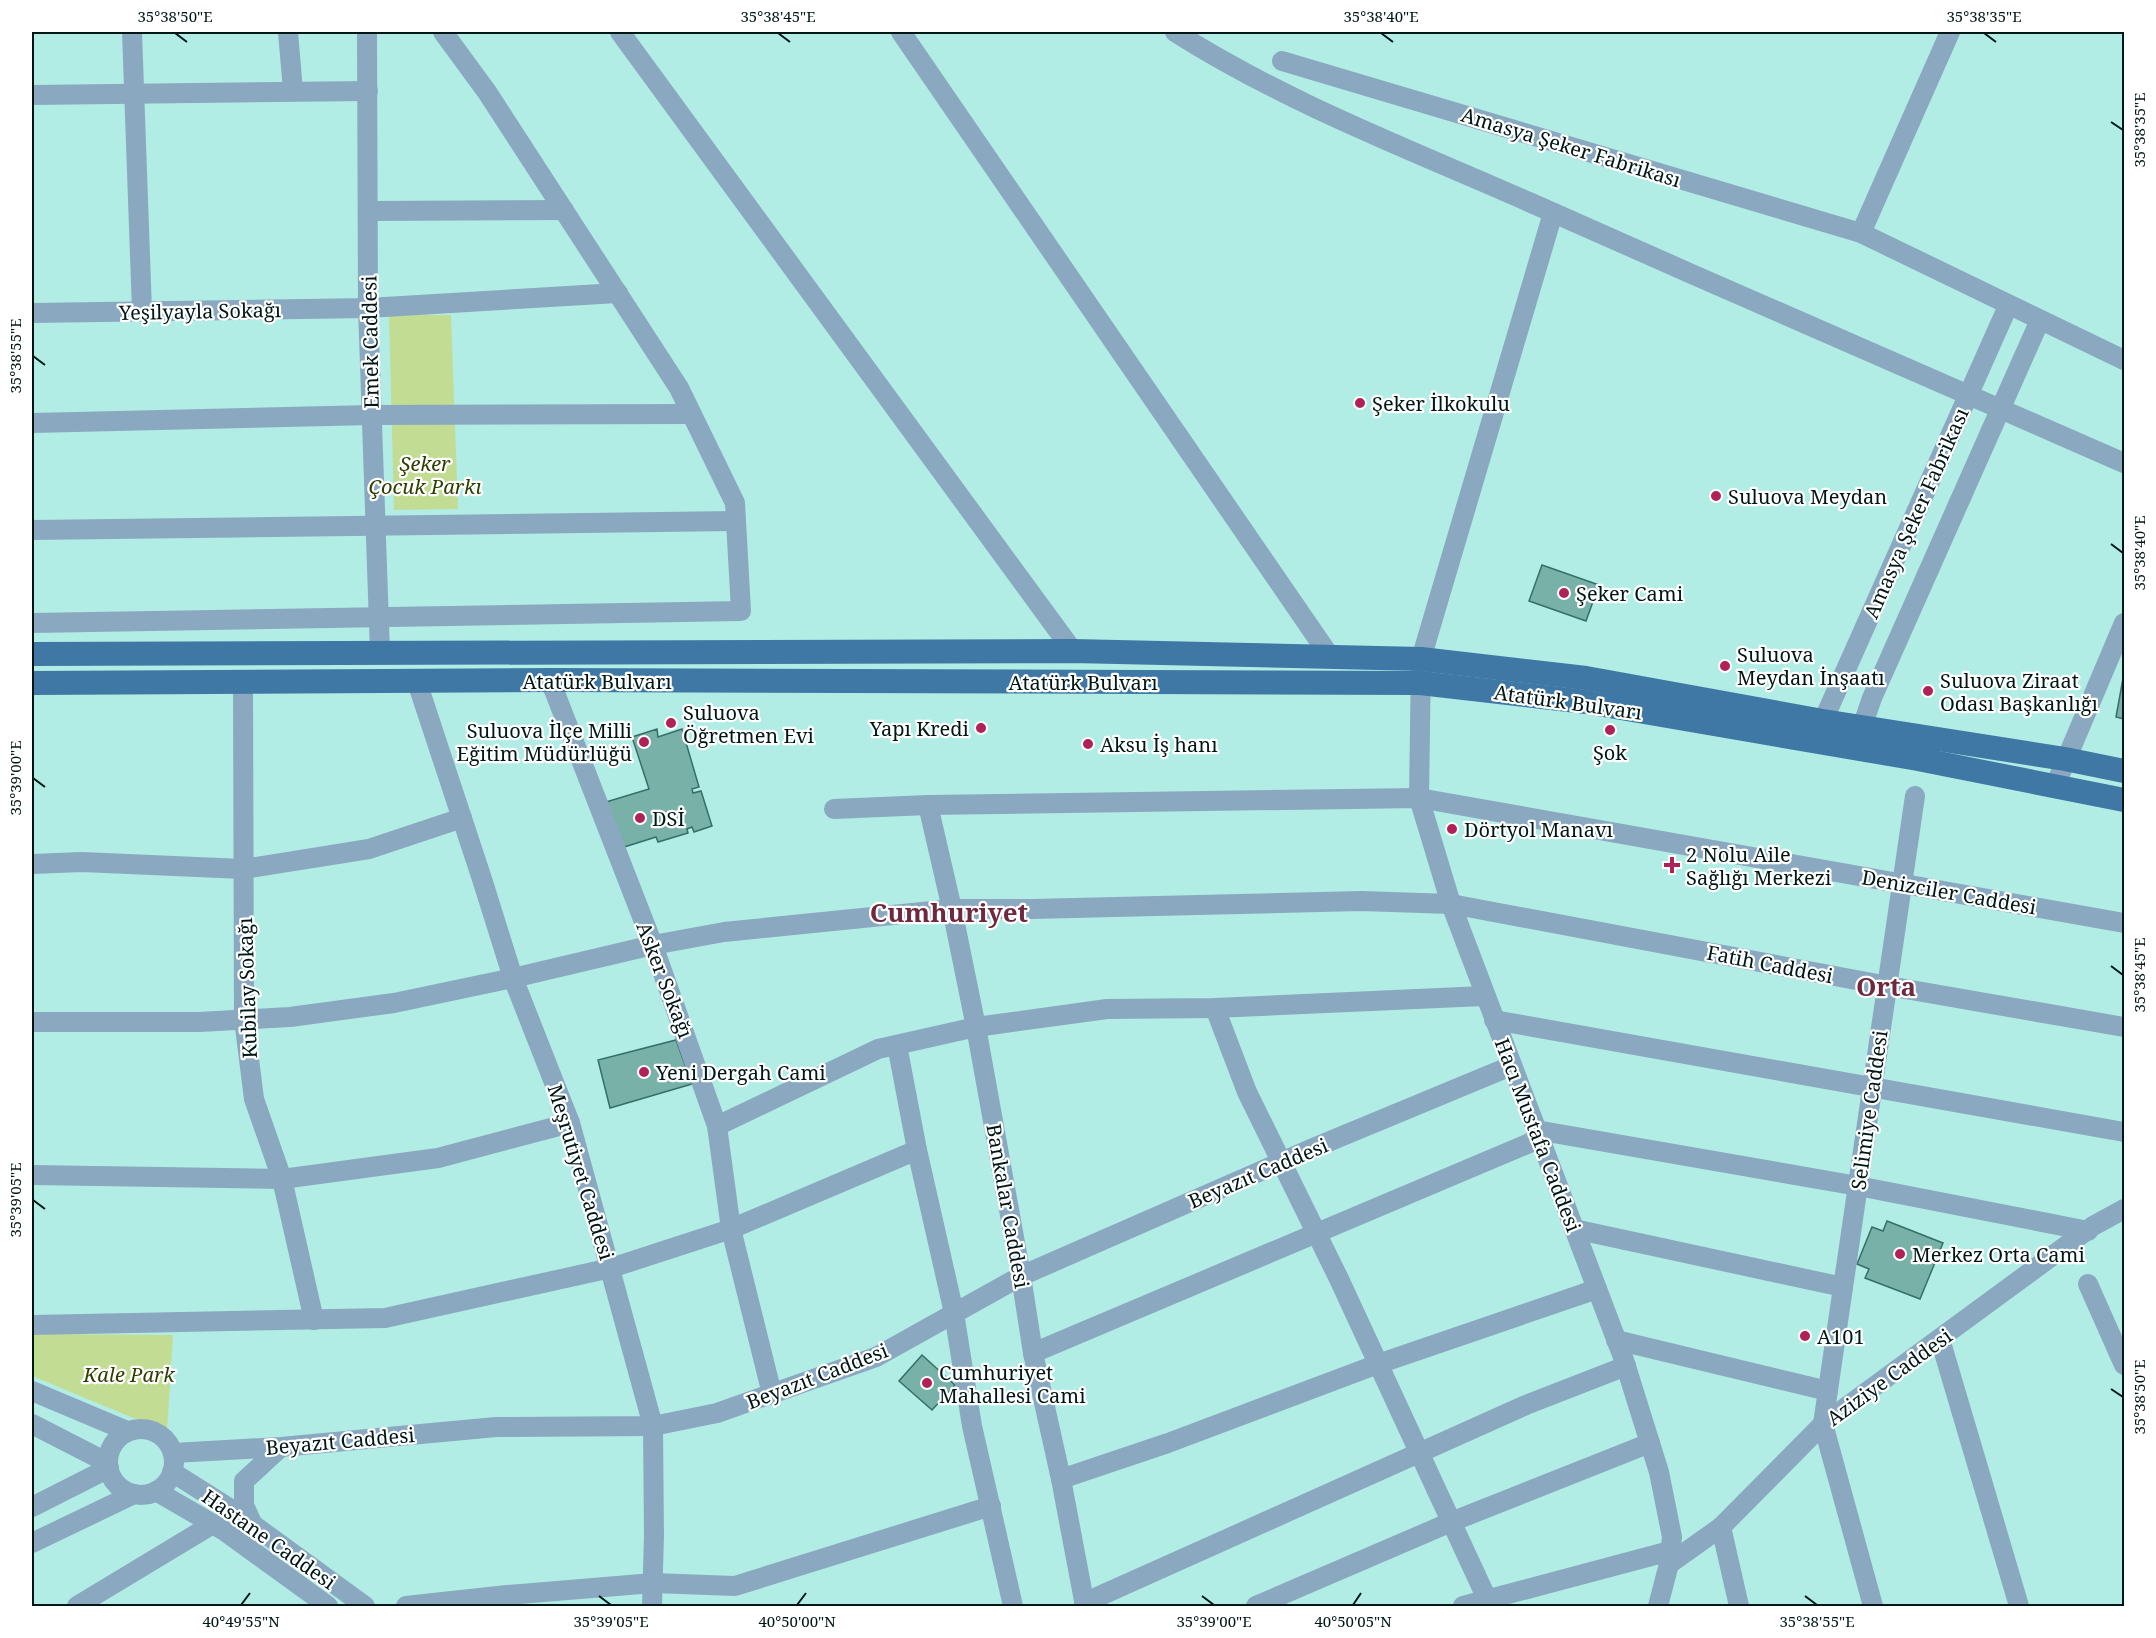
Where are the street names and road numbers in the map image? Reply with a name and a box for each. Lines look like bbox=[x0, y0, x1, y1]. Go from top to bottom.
street label: Amasya Şeker Fabrikası bbox=[1458, 101, 1685, 193]
street label: Emek Caddesi bbox=[355, 275, 385, 409]
street label: Yeşilyayla Sokağı bbox=[118, 296, 282, 326]
street label: Amasya Şeker Fabrikası bbox=[1857, 403, 1975, 623]
street label: Atatürk Bulvarı bbox=[522, 668, 672, 695]
street label: Atatürk Bulvarı bbox=[1008, 669, 1158, 696]
street label: Atatürk Bulvarı bbox=[1492, 678, 1644, 726]
street label: Denizciler Caddesi bbox=[1860, 863, 2039, 921]
street label: Kubilay Sokağı bbox=[231, 916, 263, 1059]
street label: Asker Sokağı bbox=[630, 918, 700, 1042]
street label: Fatih Caddesi bbox=[1705, 939, 1836, 990]
street label: Selimiye Caddesi bbox=[1844, 1028, 1894, 1192]
street label: Hacı Mustafa Caddesi bbox=[1489, 1034, 1588, 1236]
street label: Meşrutiyet Caddesi bbox=[541, 1081, 621, 1264]
street label: Bankalar Caddesi bbox=[980, 1122, 1036, 1291]
street label: Beyazıt Caddesi bbox=[1184, 1131, 1333, 1215]
street label: Aziziye Caddesi bbox=[1821, 1322, 1958, 1432]
street label: Beyazıt Caddesi bbox=[742, 1336, 892, 1415]
street label: Beyazıt Caddesi bbox=[264, 1421, 416, 1461]
street label: Hastane Caddesi bbox=[197, 1483, 342, 1596]

